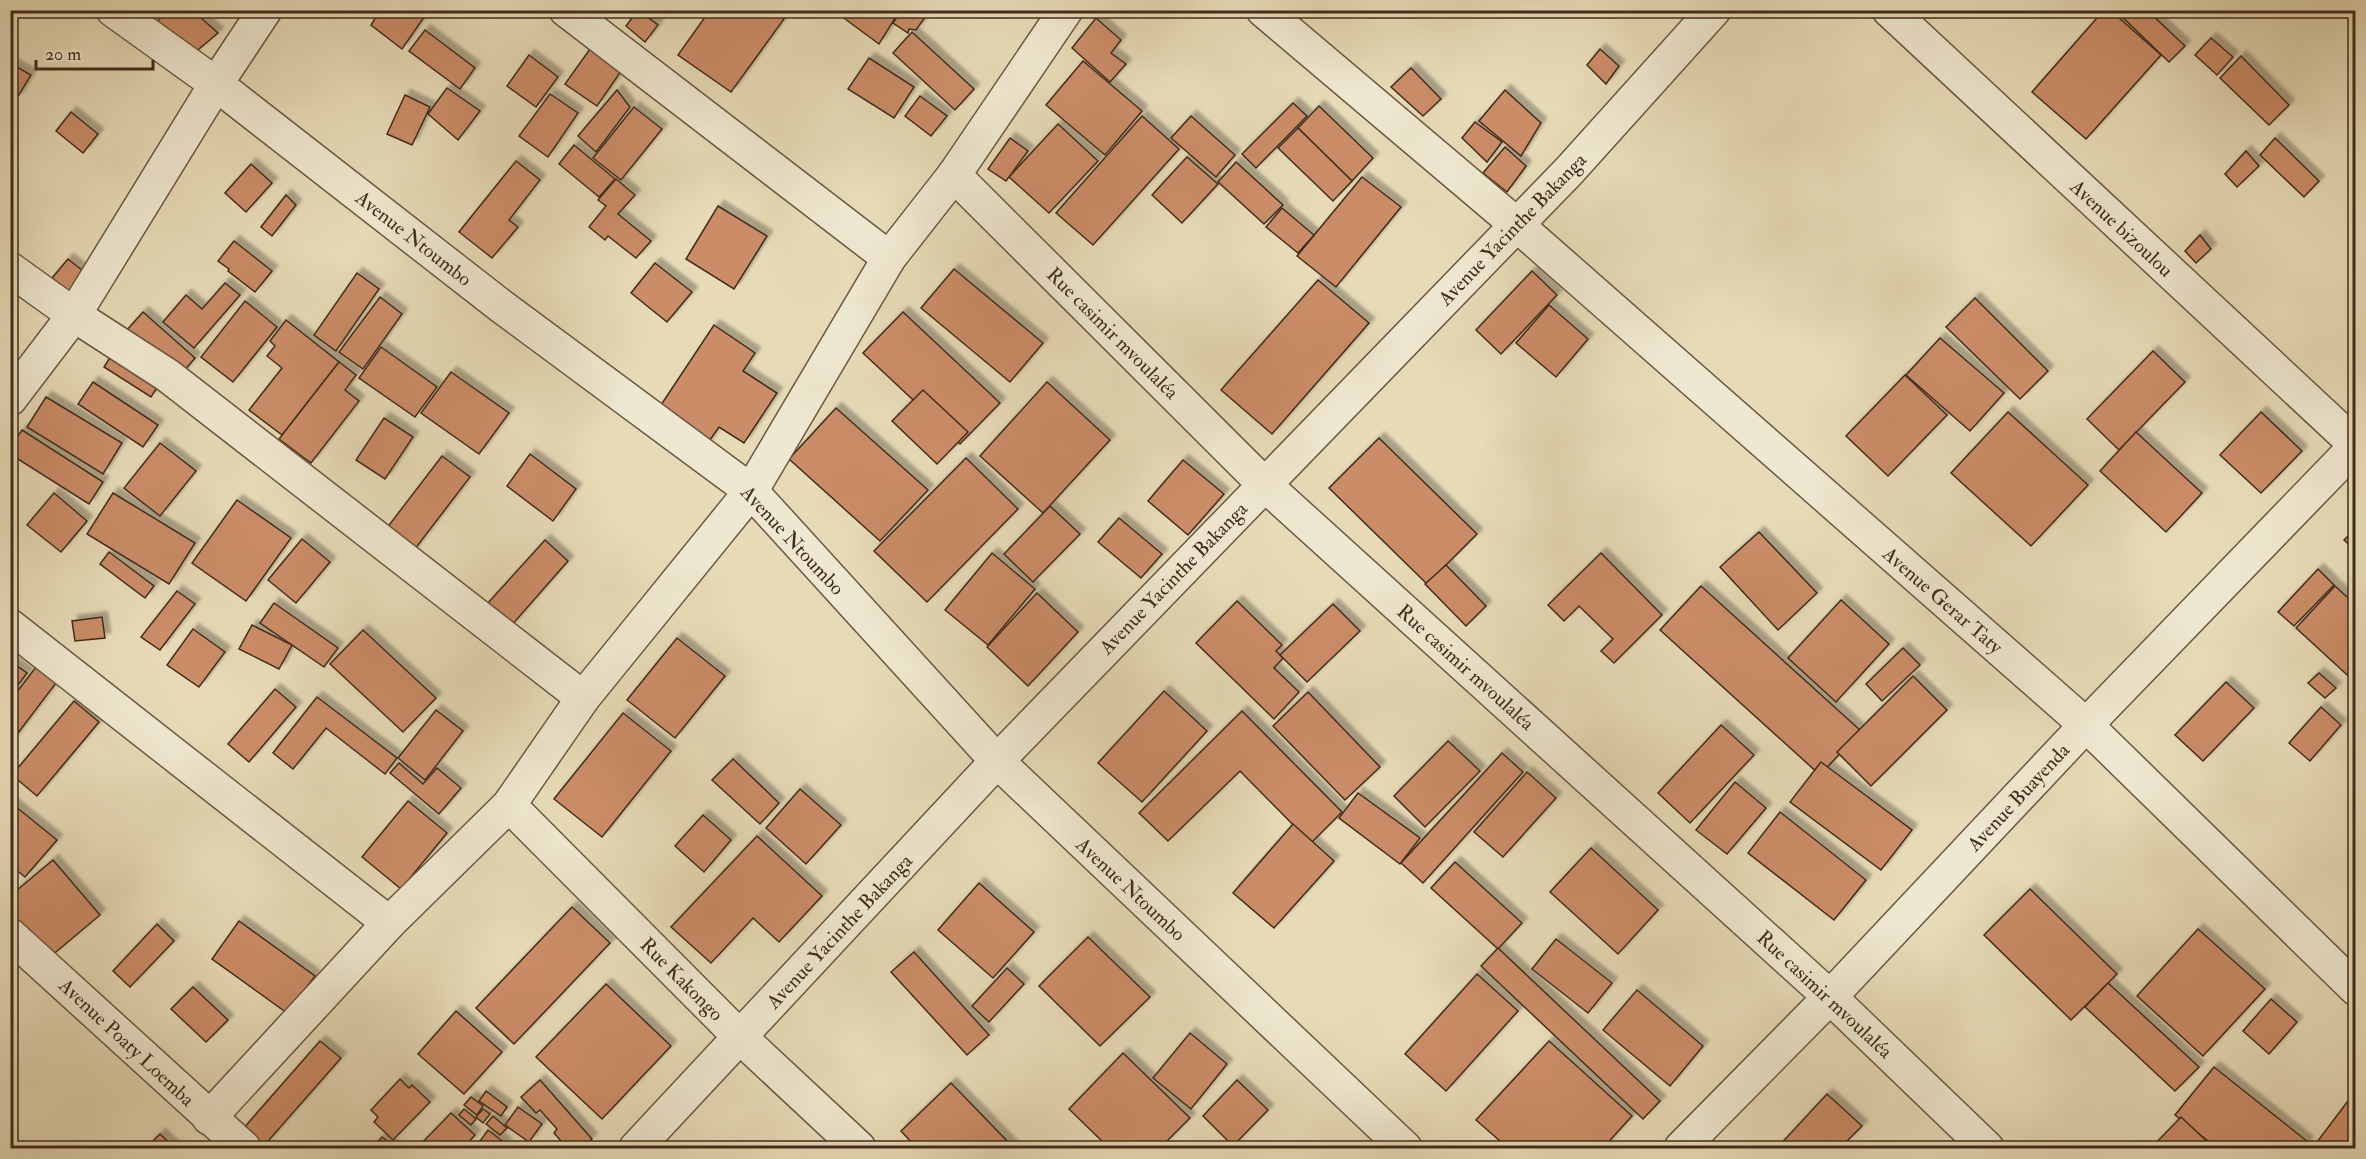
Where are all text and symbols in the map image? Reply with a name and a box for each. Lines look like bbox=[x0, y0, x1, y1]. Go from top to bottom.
scale bar bbox=[36, 33, 153, 71]
text: 20 m bbox=[45, 43, 81, 66]
street label: Avenue Yacinthe Bakanga bbox=[1432, 147, 1592, 312]
street label: Avenue bizoulou bbox=[2064, 174, 2178, 282]
street label: Avenue Ntoumbo bbox=[350, 185, 477, 292]
street label: Rue casimir mvoulaléa bbox=[1041, 262, 1184, 405]
street label: Avenue Ntoumbo bbox=[735, 480, 850, 600]
street label: Avenue Yacinthe Bakanga bbox=[1093, 496, 1253, 661]
street label: Avenue Gerar Taty bbox=[1877, 541, 2009, 660]
street label: Rue casimir mvoulaléa bbox=[1392, 599, 1540, 736]
street label: Avenue Buayenda bbox=[1961, 737, 2075, 857]
street label: Avenue Ntoumbo bbox=[1070, 832, 1191, 947]
street label: Avenue Yacinthe Bakanga bbox=[760, 848, 918, 1015]
street label: Rue casimir mvoulaléa bbox=[1752, 925, 1898, 1064]
street label: Rue Kakongo bbox=[635, 932, 729, 1026]
street label: Avenue Poaty Loemba bbox=[53, 972, 200, 1112]

